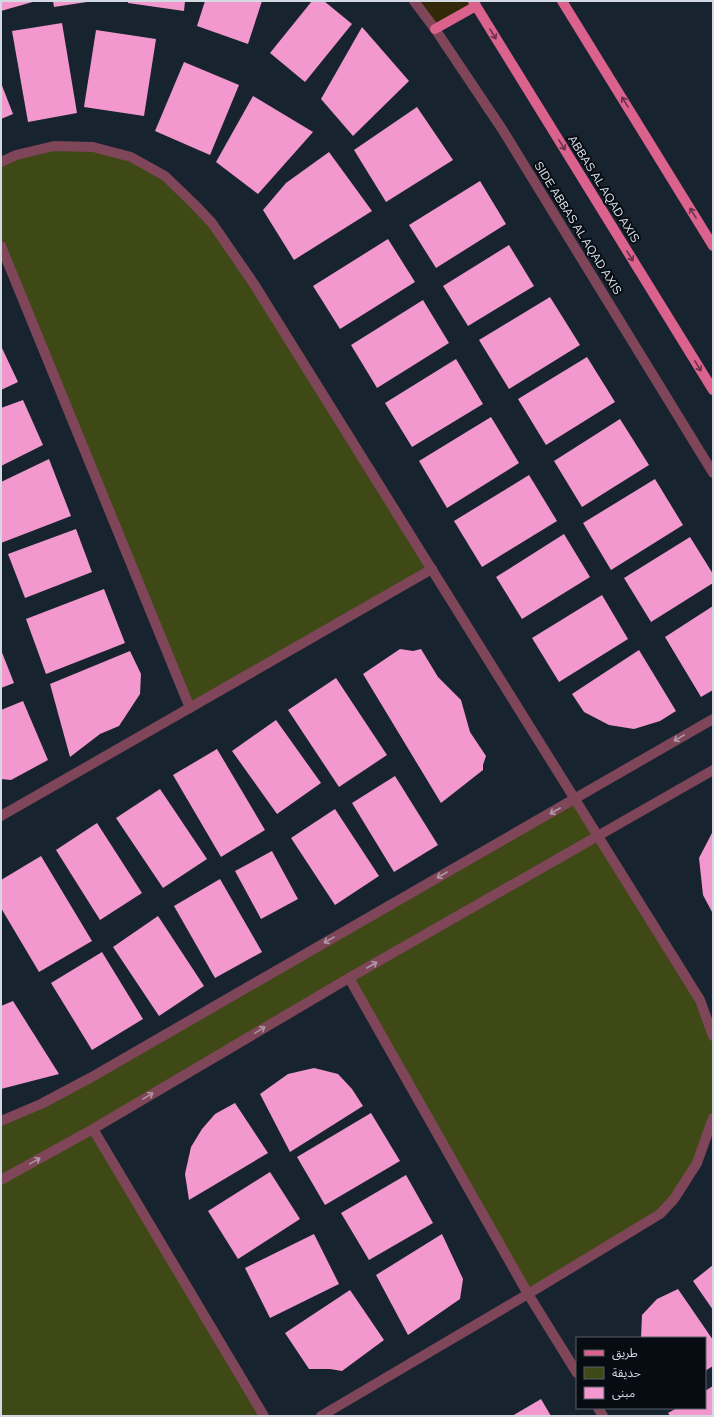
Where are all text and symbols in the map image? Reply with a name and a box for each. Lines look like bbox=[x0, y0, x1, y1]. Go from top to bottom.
one-way arrow bbox=[490, 28, 498, 40]
one-way arrow bbox=[620, 96, 628, 108]
street label: ABBAS AL AQAD AXIS bbox=[565, 133, 643, 245]
one-way arrow bbox=[558, 139, 566, 151]
street label: SIDE ABBAS AL AQAD AXIS bbox=[531, 159, 625, 297]
one-way arrow bbox=[688, 207, 696, 219]
one-way arrow bbox=[626, 250, 634, 261]
one-way arrow bbox=[694, 360, 702, 371]
one-way arrow bbox=[673, 735, 685, 743]
one-way arrow bbox=[549, 807, 561, 815]
one-way arrow bbox=[436, 872, 448, 880]
one-way arrow bbox=[323, 937, 335, 945]
one-way arrow bbox=[366, 960, 378, 968]
one-way arrow bbox=[254, 1026, 266, 1034]
one-way arrow bbox=[142, 1092, 154, 1100]
one-way arrow bbox=[29, 1157, 41, 1165]
legend bbox=[576, 1337, 706, 1409]
text: طريق bbox=[612, 1346, 638, 1361]
text: حديقة bbox=[612, 1366, 641, 1380]
text: مبنى bbox=[612, 1386, 635, 1400]

